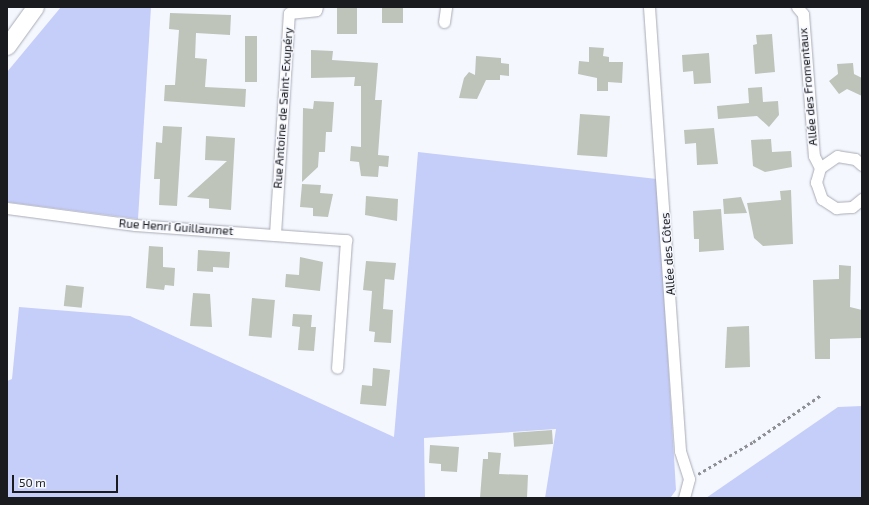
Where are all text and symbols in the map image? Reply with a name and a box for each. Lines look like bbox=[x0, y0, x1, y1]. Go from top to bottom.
street label: Rue Antoine de Saint-Exupéry bbox=[270, 27, 296, 189]
street label: Allée des Fromentaux bbox=[796, 27, 820, 147]
street label: Allée des Côtes bbox=[658, 212, 678, 296]
street label: Rue Henri Guillaumet bbox=[118, 216, 234, 238]
scale bar bbox=[14, 467, 120, 493]
text: 50 m bbox=[19, 475, 46, 489]

